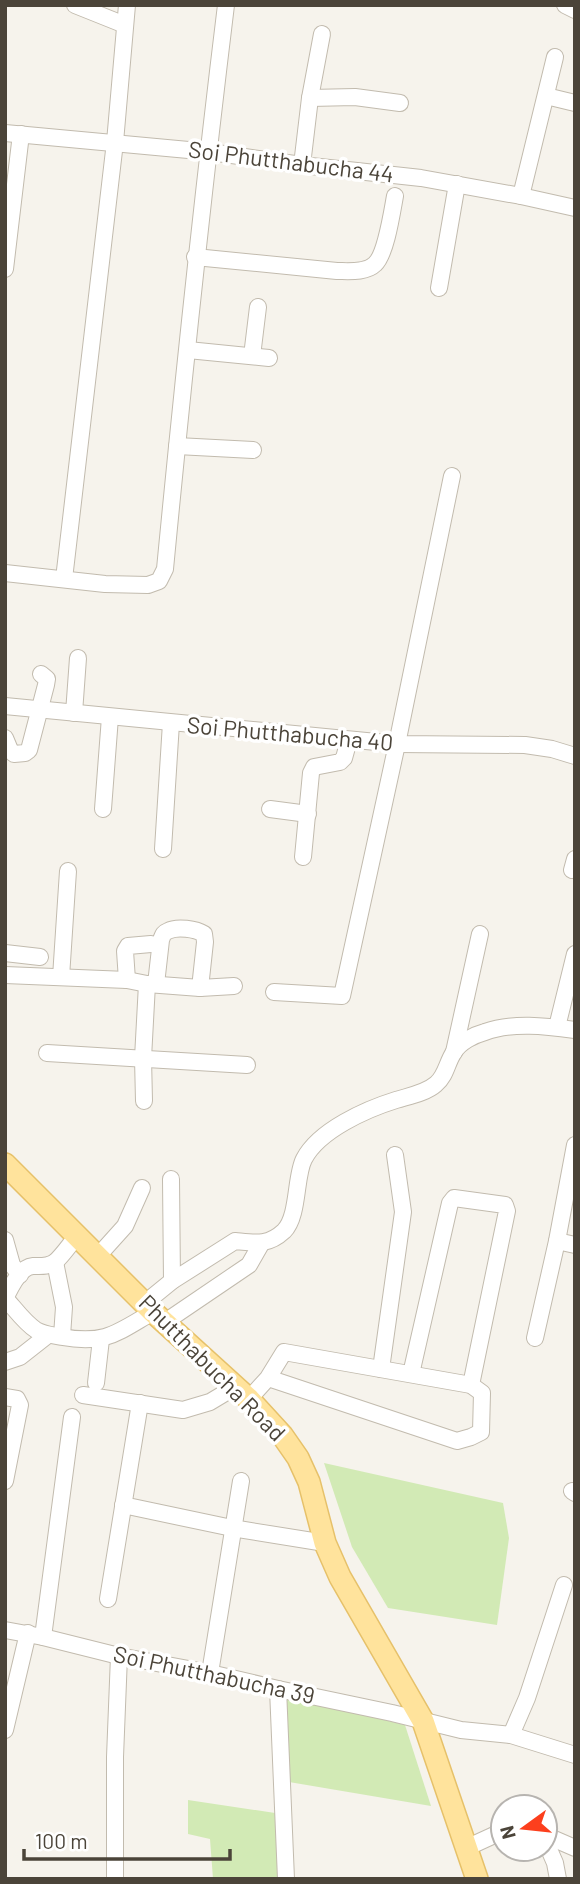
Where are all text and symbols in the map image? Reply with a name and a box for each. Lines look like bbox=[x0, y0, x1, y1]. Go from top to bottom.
street label: Soi Phutthabucha 44 bbox=[187, 135, 395, 187]
street label: Soi Phutthabucha 40 bbox=[186, 710, 394, 756]
street label: Phutthabucha Road bbox=[134, 1288, 292, 1446]
street label: Soi Phutthabucha 39 bbox=[111, 1639, 317, 1709]
north arrow bbox=[489, 1793, 559, 1863]
scale bar bbox=[24, 1818, 231, 1862]
text: N bbox=[494, 1823, 520, 1842]
text: 100 m bbox=[35, 1828, 88, 1853]

